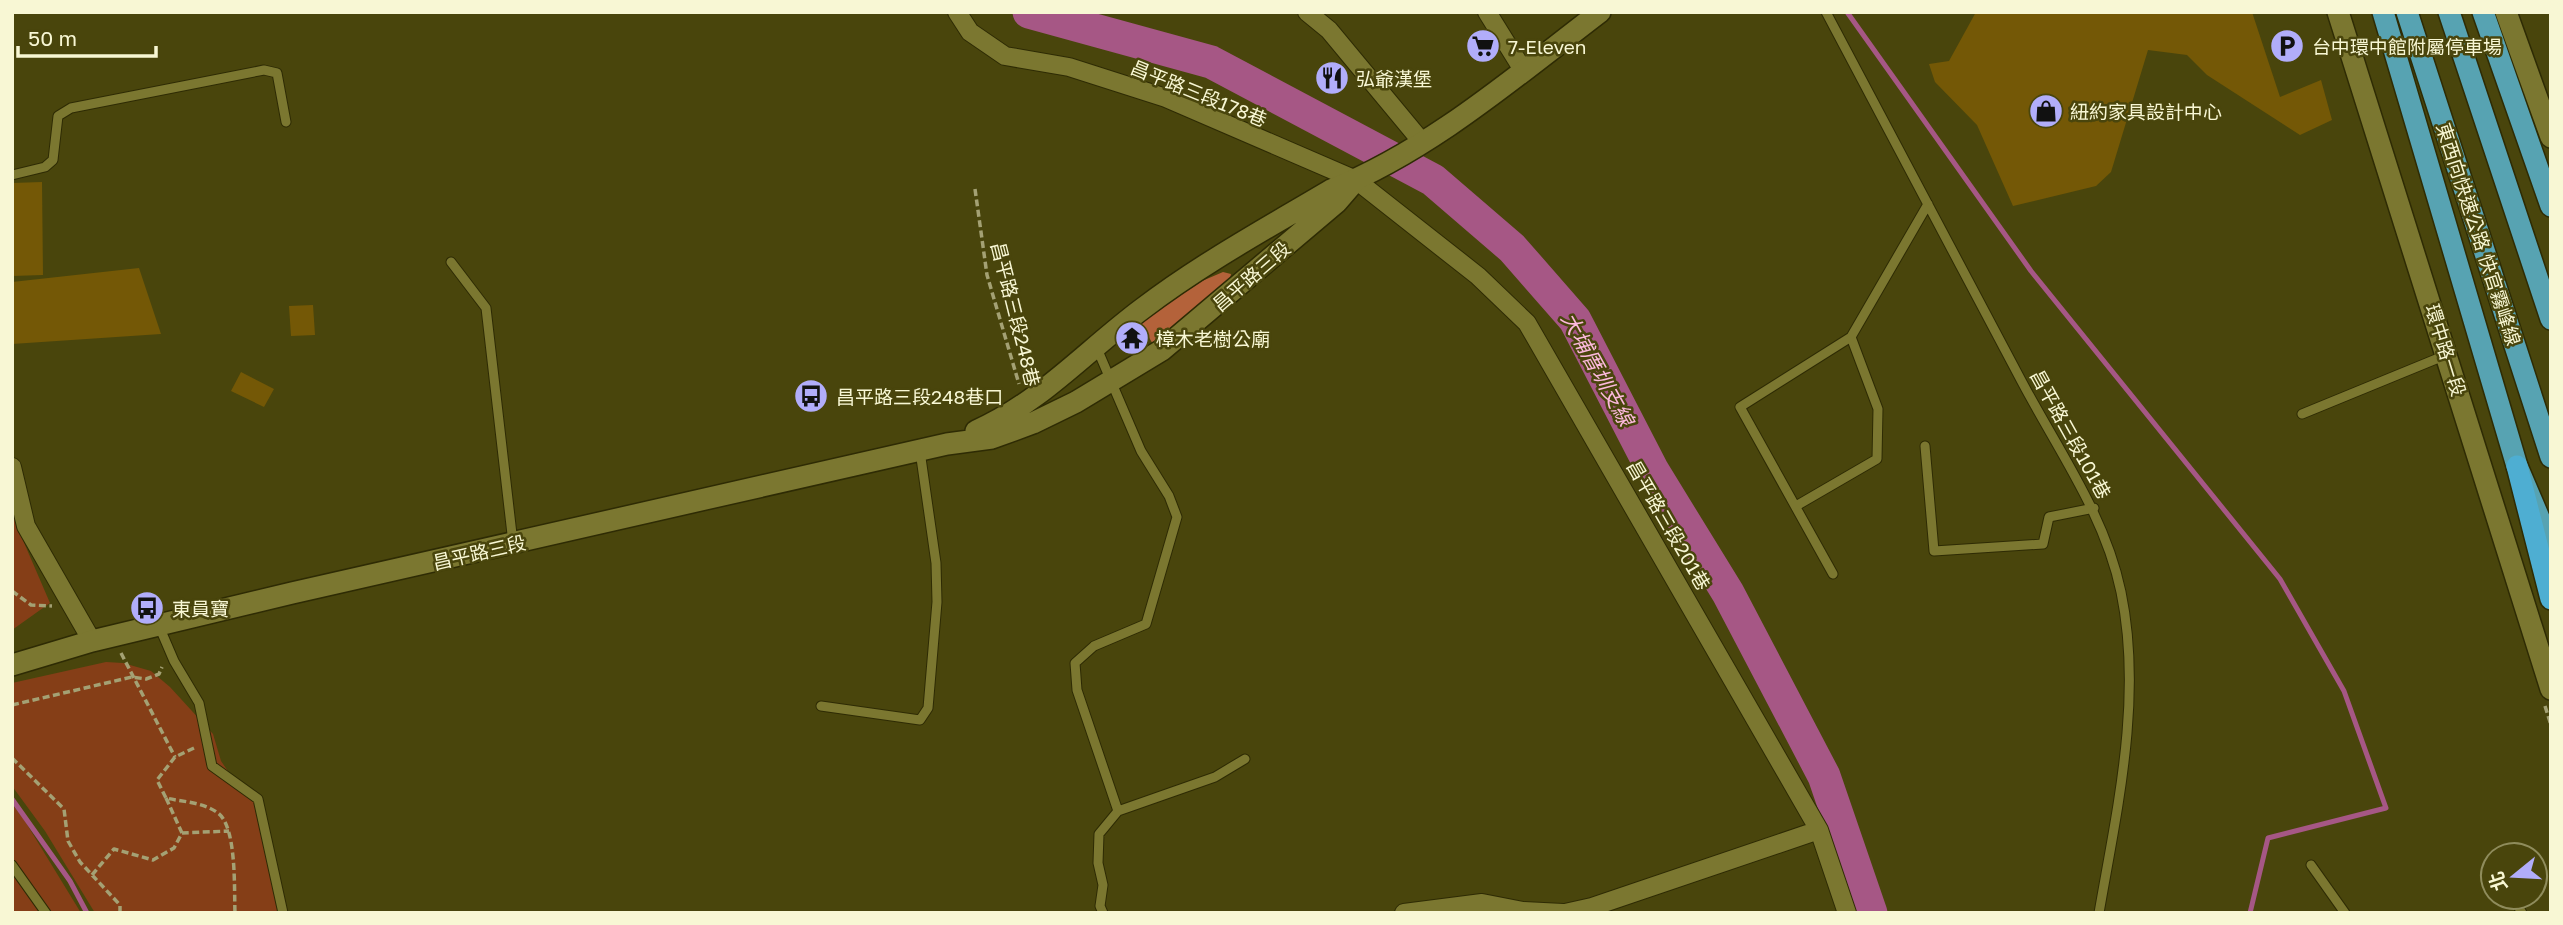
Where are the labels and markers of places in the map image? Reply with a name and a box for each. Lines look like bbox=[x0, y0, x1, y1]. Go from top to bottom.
supermarket icon: 7-Eleven bbox=[1464, 27, 1502, 65]
parking icon: 台中環中館附屬停車場 bbox=[2268, 27, 2306, 65]
place label: 7-Eleven bbox=[1508, 35, 1586, 58]
place label: 台中環中館附屬停車場 bbox=[2312, 35, 2502, 58]
restaurant icon: 弘爺漢堡 bbox=[1313, 59, 1351, 97]
place label: 弘爺漢堡 bbox=[1356, 67, 1432, 90]
shop icon: 紐約家具設計中心 bbox=[2027, 92, 2065, 130]
place label: 紐約家具設計中心 bbox=[2070, 100, 2222, 123]
temple icon: 樟木老樹公廟 bbox=[1113, 319, 1151, 357]
place label: 樟木老樹公廟 bbox=[1156, 327, 1270, 350]
bus stop icon: 昌平路三段248巷口 bbox=[792, 377, 830, 415]
place label: 昌平路三段248巷口 bbox=[836, 385, 1003, 408]
bus stop icon: 東員寶 bbox=[128, 589, 166, 627]
place label: 東員寶 bbox=[172, 597, 229, 620]

